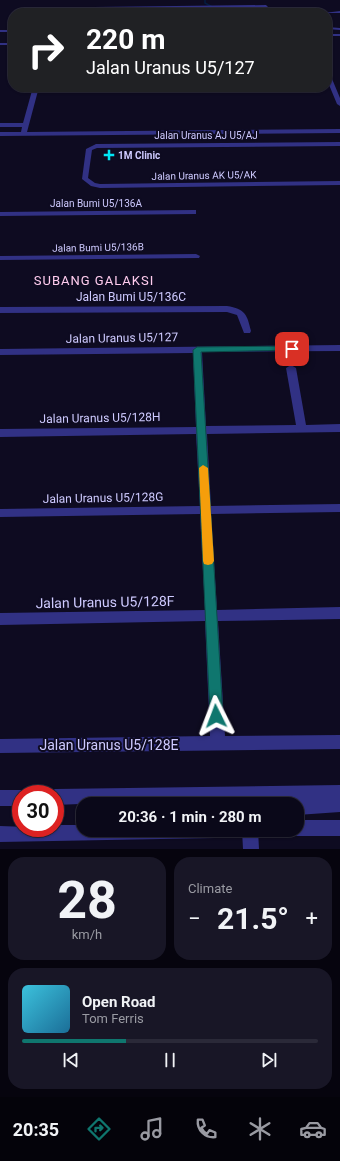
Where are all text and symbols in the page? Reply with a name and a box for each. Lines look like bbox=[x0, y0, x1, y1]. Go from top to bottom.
text: 220 m bbox=[86, 23, 165, 56]
icon: right bbox=[20, 24, 72, 76]
text: Jalan Uranus U5/127 bbox=[86, 57, 255, 78]
street label: Jalan Uranus AJ U5/AJ bbox=[154, 130, 258, 141]
marker: 1M Clinic bbox=[103, 149, 115, 161]
place label: 1M Clinic bbox=[118, 150, 160, 161]
street label: Jalan Uranus AK U5/AK bbox=[151, 169, 257, 182]
street label: Jalan Bumi U5/136A bbox=[50, 198, 142, 209]
street label: Jalan Bumi U5/136B bbox=[52, 241, 144, 254]
district label: SUBANG GALAKSI bbox=[34, 273, 154, 288]
street label: Jalan Bumi U5/136C bbox=[76, 290, 186, 304]
street label: Jalan Uranus U5/127 bbox=[66, 330, 179, 346]
pin bbox=[275, 332, 309, 366]
icon: arrive bbox=[281, 338, 303, 360]
street label: Jalan Uranus U5/128H bbox=[39, 410, 161, 426]
street label: Jalan Uranus U5/128G bbox=[43, 490, 163, 506]
street label: Jalan Uranus U5/128F bbox=[35, 593, 175, 611]
position arrow bbox=[195, 695, 237, 737]
street label: Jalan Uranus U5/128E bbox=[39, 737, 179, 753]
speed limit sign: 30 bbox=[12, 785, 64, 837]
text: 20:36 · 1 min · 280 m bbox=[119, 808, 261, 826]
text: 28 bbox=[57, 870, 117, 931]
text: Climate bbox=[188, 881, 232, 896]
text: 21.5° bbox=[217, 901, 289, 936]
text: − bbox=[188, 906, 201, 931]
text: + bbox=[306, 906, 318, 931]
text: km/h bbox=[72, 927, 102, 942]
text: Open Road bbox=[82, 993, 156, 1011]
text: Tom Ferris bbox=[82, 1011, 144, 1026]
icon: previous bbox=[60, 1049, 82, 1071]
icon: pause bbox=[159, 1049, 181, 1071]
icon: next bbox=[258, 1049, 280, 1071]
icon: directions bbox=[85, 1115, 113, 1143]
icon: music bbox=[138, 1115, 166, 1143]
icon: phone bbox=[192, 1115, 220, 1143]
icon: climate bbox=[246, 1115, 274, 1143]
icon: car bbox=[299, 1115, 327, 1143]
text: 20:35 bbox=[13, 1119, 59, 1140]

